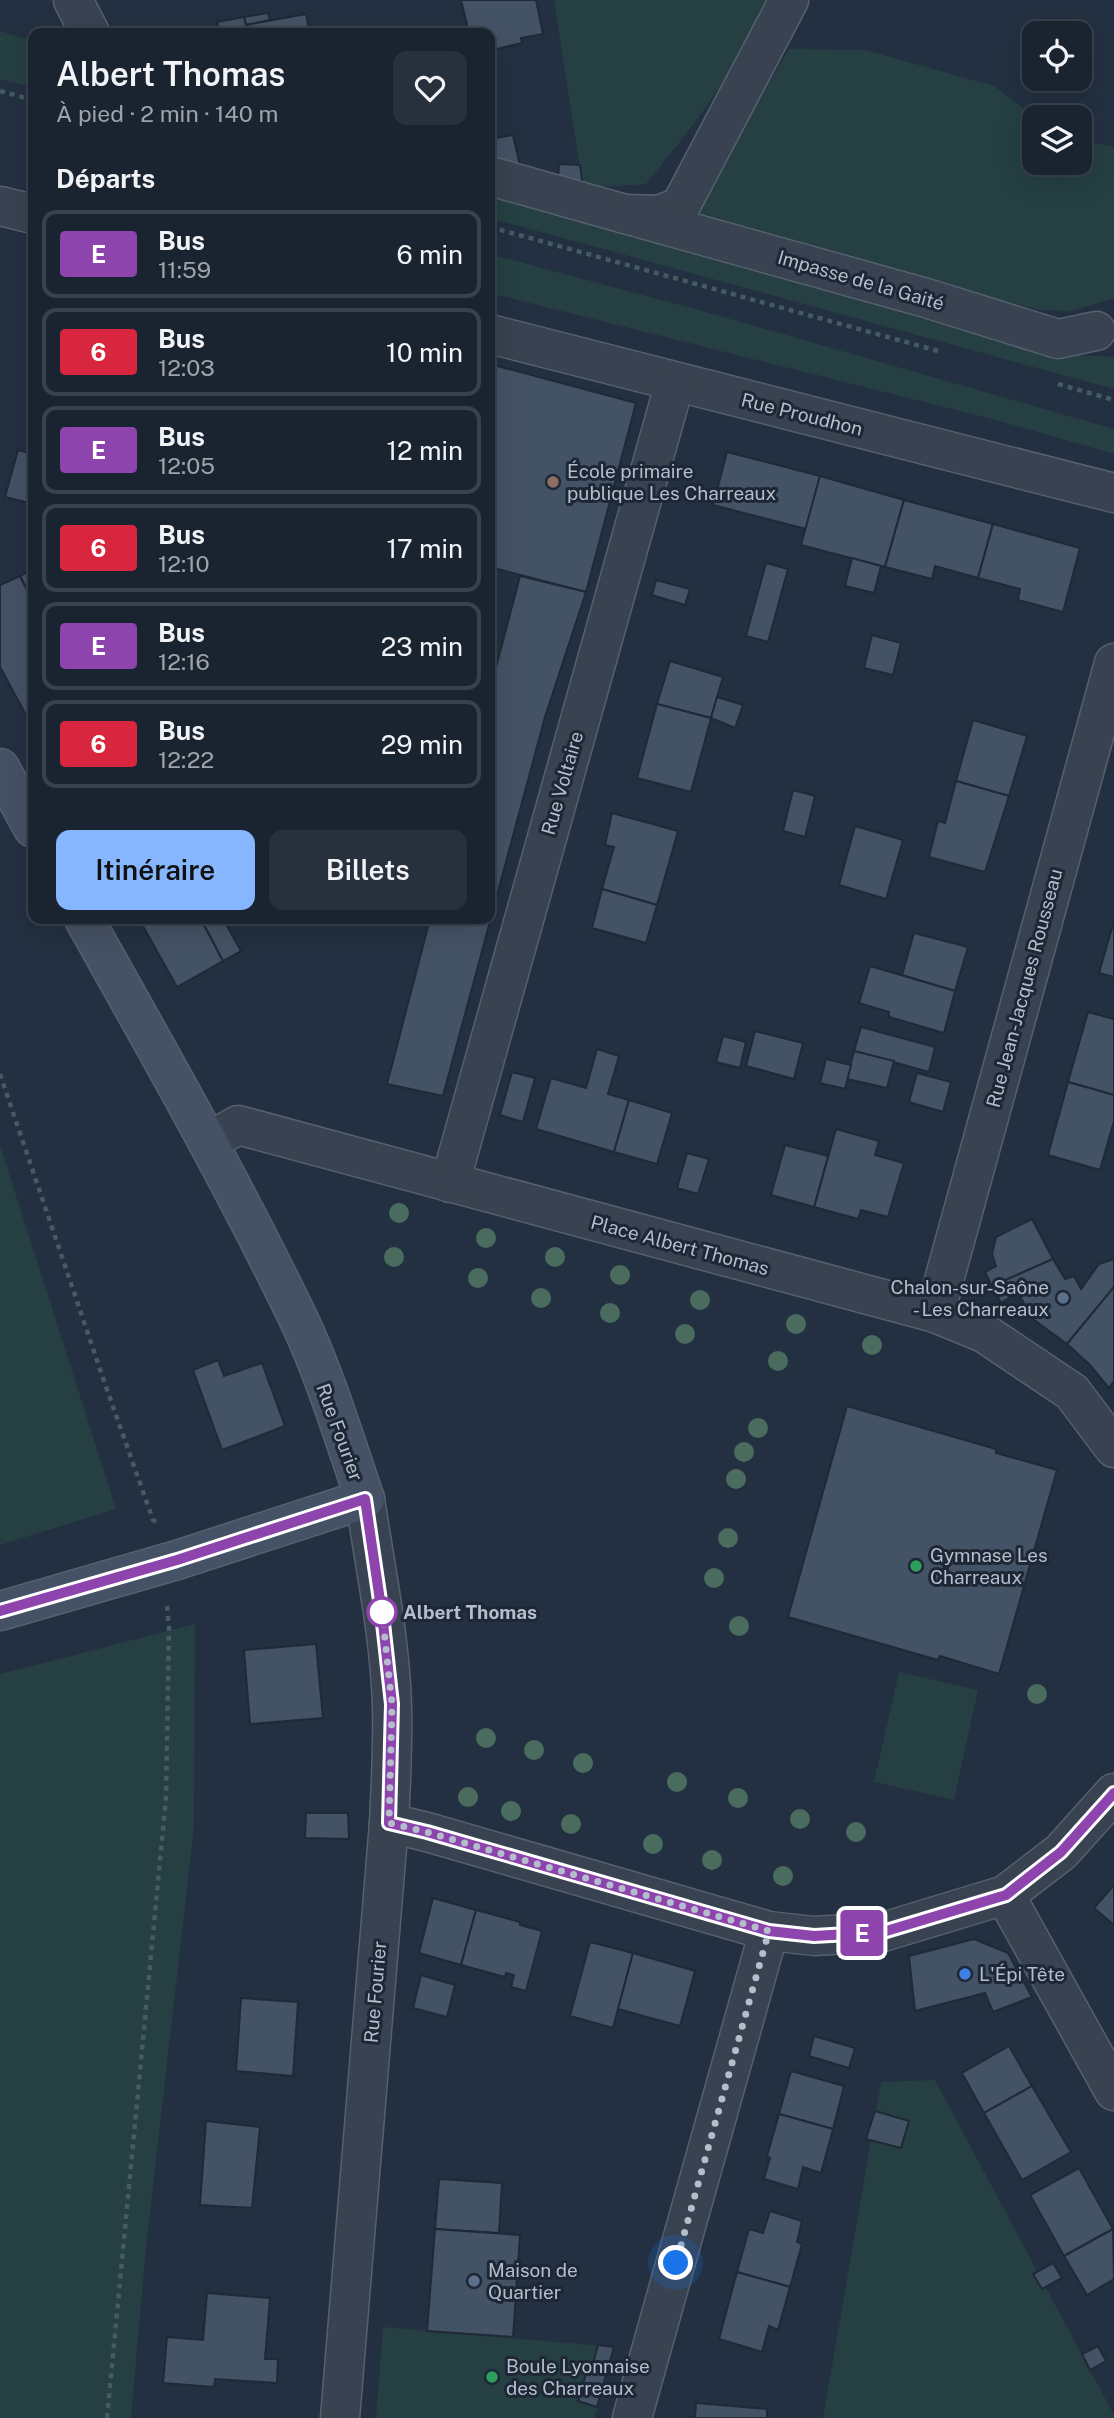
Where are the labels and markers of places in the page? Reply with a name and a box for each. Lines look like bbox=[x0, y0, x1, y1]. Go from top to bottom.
place label: École primaire publique Les Charreaux bbox=[567, 460, 777, 504]
marker: École primaire publique Les Charreaux bbox=[545, 474, 561, 490]
place label: Chalon-sur-Saône - Les Charreaux bbox=[891, 1276, 1049, 1320]
marker: Chalon-sur-Saône - Les Charreaux bbox=[1055, 1290, 1071, 1306]
place label: Gymnase Les Charreaux bbox=[930, 1544, 1048, 1588]
marker: Gymnase Les Charreaux bbox=[908, 1558, 924, 1574]
marker: Albert Thomas bbox=[367, 1597, 397, 1627]
place label: Albert Thomas bbox=[403, 1601, 537, 1623]
place label: L'Épi Tête bbox=[979, 1963, 1065, 1985]
marker: L'Épi Tête bbox=[957, 1966, 973, 1982]
place label: Maison de Quartier bbox=[488, 2259, 578, 2303]
marker: Maison de Quartier bbox=[466, 2273, 482, 2289]
place label: Boule Lyonnaise des Charreaux bbox=[506, 2355, 650, 2399]
marker: Boule Lyonnaise des Charreaux bbox=[484, 2369, 500, 2385]

